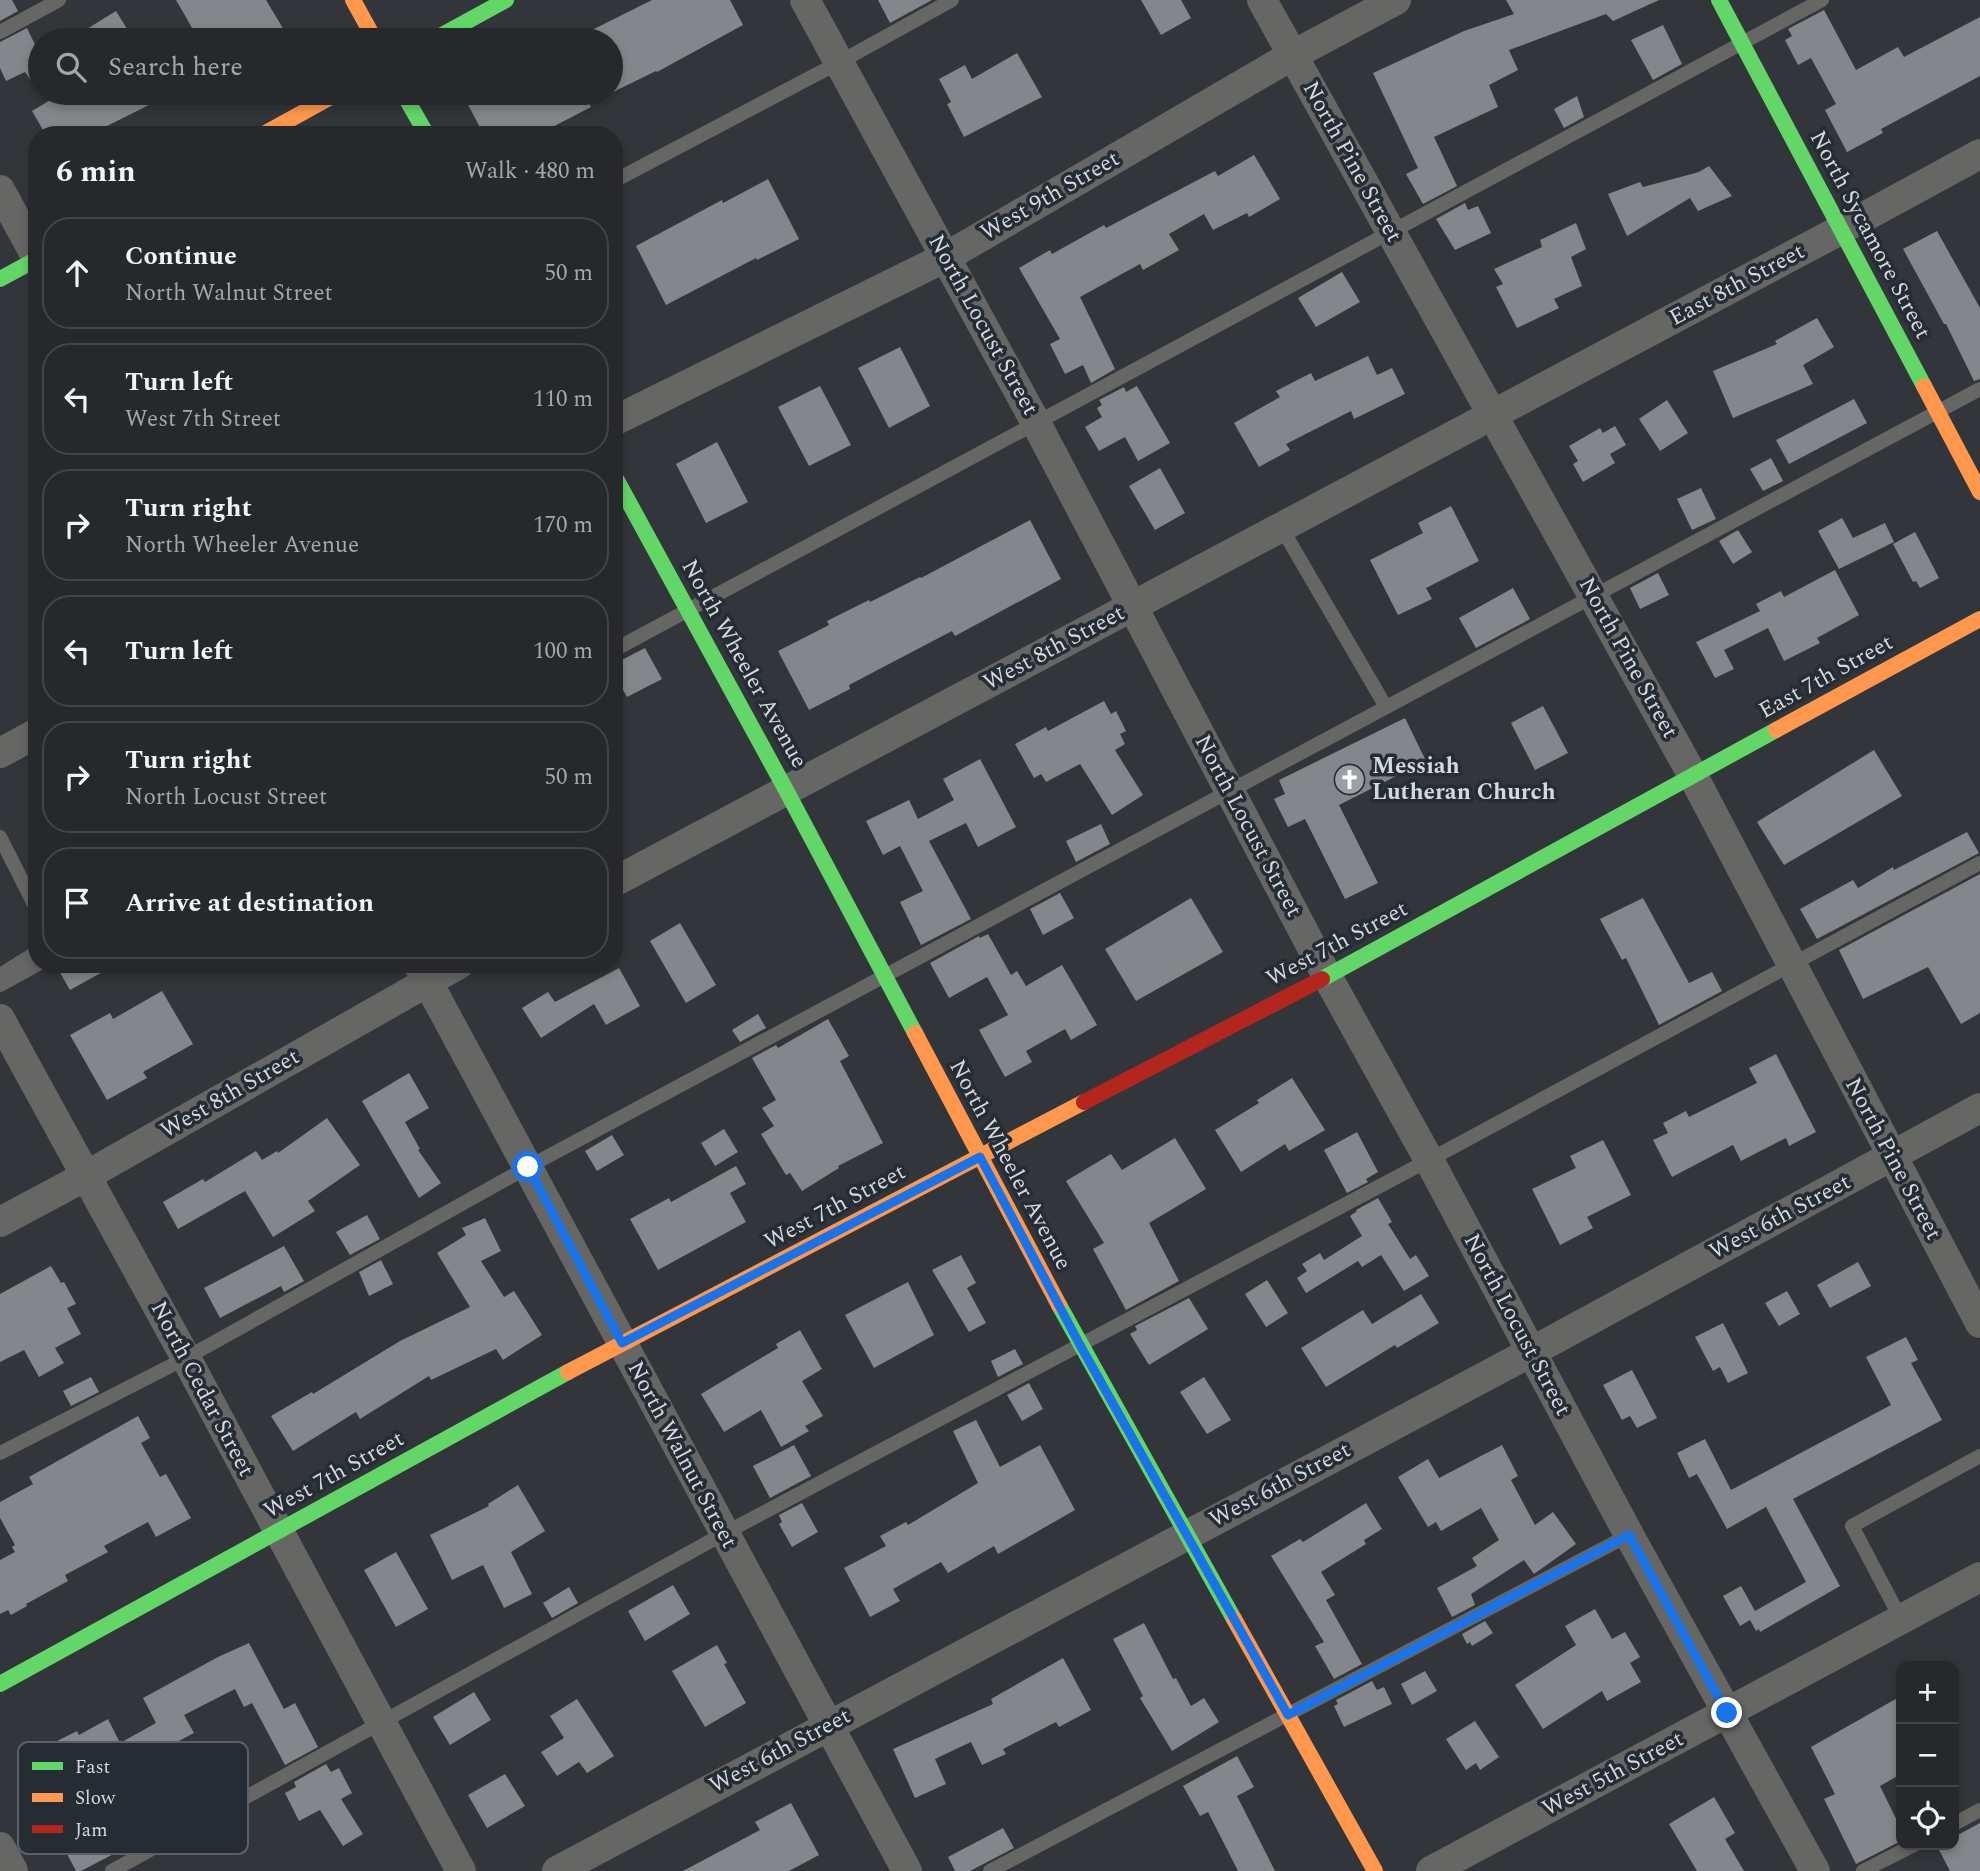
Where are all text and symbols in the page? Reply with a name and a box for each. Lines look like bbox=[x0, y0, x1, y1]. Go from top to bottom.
search box bbox=[28, 28, 623, 105]
text: Search here bbox=[108, 47, 243, 87]
icon: search bbox=[52, 48, 90, 86]
street label: North Pine Street bbox=[1293, 75, 1411, 249]
street label: North Sycamore Street bbox=[1800, 124, 1940, 346]
street label: West 9th Street bbox=[974, 142, 1126, 250]
text: 6 min bbox=[56, 149, 136, 195]
text: Walk · 480 m bbox=[465, 154, 595, 189]
street label: North Locust Street bbox=[919, 228, 1047, 422]
street label: East 8th Street bbox=[1663, 235, 1811, 335]
text: Continue bbox=[125, 236, 237, 276]
icon: ahead bbox=[58, 254, 96, 292]
text: 50 m bbox=[544, 256, 593, 291]
text: North Walnut Street bbox=[125, 276, 333, 311]
text: Turn left bbox=[125, 362, 233, 402]
icon: left bbox=[58, 380, 96, 418]
text: 110 m bbox=[533, 382, 593, 417]
text: West 7th Street bbox=[125, 402, 281, 437]
text: Turn right bbox=[125, 488, 252, 528]
icon: right bbox=[58, 506, 96, 544]
text: 170 m bbox=[533, 508, 593, 543]
text: North Wheeler Avenue bbox=[125, 528, 359, 563]
street label: North Wheeler Avenue bbox=[672, 553, 816, 775]
street label: North Pine Street bbox=[1569, 571, 1687, 745]
street label: West 8th Street bbox=[977, 596, 1131, 700]
street label: East 7th Street bbox=[1752, 626, 1900, 728]
text: Turn left bbox=[125, 631, 233, 671]
icon: left bbox=[58, 632, 96, 670]
text: 100 m bbox=[533, 634, 593, 669]
street label: North Locust Street bbox=[1185, 729, 1311, 923]
text: Turn right bbox=[125, 740, 252, 780]
place label: Messiah Lutheran Church bbox=[1372, 749, 1556, 810]
icon: right bbox=[58, 758, 96, 796]
text: 50 m bbox=[544, 760, 593, 795]
church icon: Messiah Lutheran Church bbox=[1332, 762, 1366, 796]
text: North Locust Street bbox=[125, 780, 327, 815]
text: Arrive at destination bbox=[125, 883, 374, 923]
icon: arrive bbox=[58, 884, 96, 922]
street label: West 7th Street bbox=[1260, 892, 1414, 996]
street label: West 8th Street bbox=[154, 1040, 306, 1148]
street label: North Wheeler Avenue bbox=[940, 1053, 1080, 1277]
street label: North Pine Street bbox=[1835, 1071, 1951, 1247]
route start bbox=[512, 1151, 543, 1182]
street label: West 7th Street bbox=[758, 1155, 912, 1259]
street label: West 6th Street bbox=[1703, 1165, 1857, 1269]
street label: North Locust Street bbox=[1454, 1228, 1580, 1422]
street label: North Cedar Street bbox=[141, 1295, 263, 1483]
street label: North Walnut Street bbox=[618, 1355, 746, 1555]
street label: West 7th Street bbox=[257, 1422, 411, 1528]
street label: West 6th Street bbox=[1203, 1433, 1357, 1537]
map controls bbox=[1896, 1661, 1959, 1850]
button: + bbox=[1896, 1661, 1959, 1724]
route end bbox=[1711, 1697, 1742, 1728]
street label: West 6th Street bbox=[703, 1699, 857, 1803]
street label: West 5th Street bbox=[1536, 1722, 1690, 1826]
button: − bbox=[1896, 1724, 1959, 1787]
legend bbox=[18, 1742, 248, 1854]
text: Fast bbox=[75, 1753, 111, 1782]
text: Slow bbox=[75, 1784, 116, 1813]
button: locate bbox=[1896, 1787, 1959, 1850]
text: Jam bbox=[75, 1816, 107, 1845]

